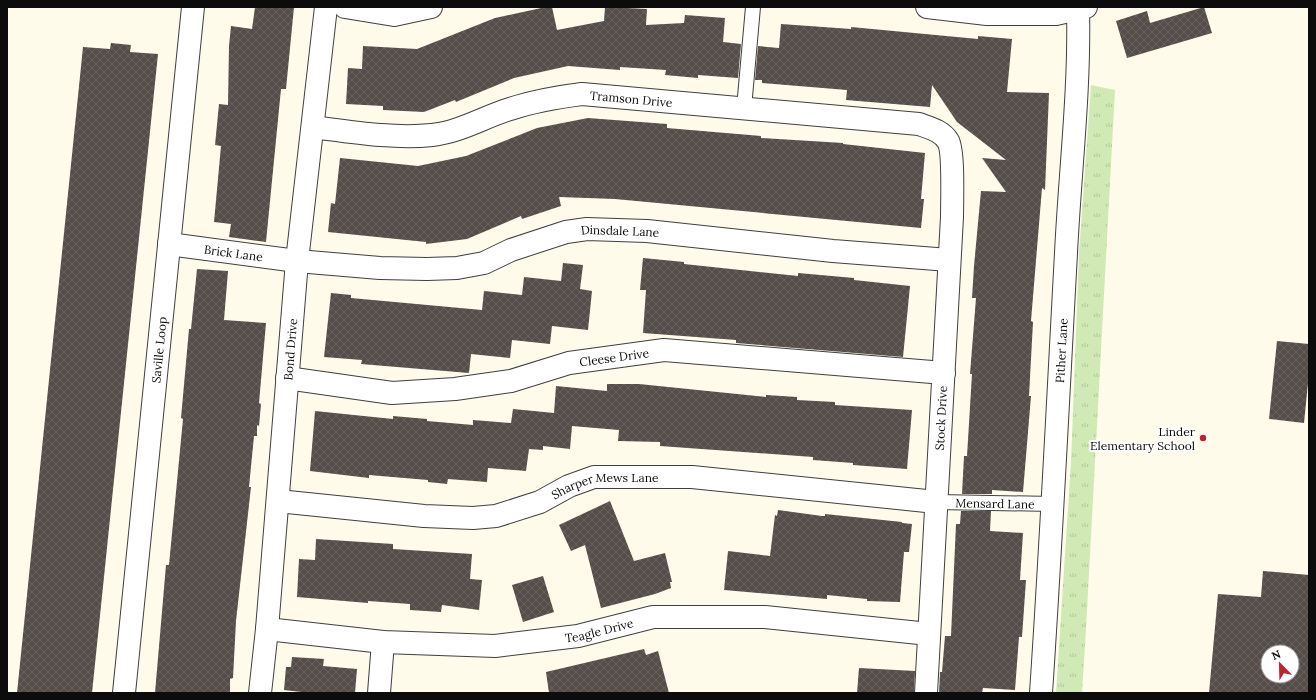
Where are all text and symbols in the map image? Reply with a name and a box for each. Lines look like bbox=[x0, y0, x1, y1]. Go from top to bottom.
street label: Tramson Drive bbox=[589, 87, 673, 110]
street label: Dinsdale Lane bbox=[580, 221, 661, 240]
street label: Brick Lane bbox=[203, 241, 264, 264]
street label: Saville Loop bbox=[148, 316, 169, 384]
street label: Bond Drive bbox=[280, 317, 300, 381]
street label: Pither Lane bbox=[1052, 317, 1070, 383]
street label: Cleese Drive bbox=[578, 345, 650, 369]
street label: Stock Drive bbox=[932, 385, 950, 451]
place label: Linder Elementary School bbox=[1090, 424, 1196, 453]
marker: Linder Elementary School bbox=[1198, 433, 1208, 443]
street label: Sharper Mews Lane bbox=[548, 469, 659, 502]
street label: Mensard Lane bbox=[955, 495, 1035, 511]
street label: Teagle Drive bbox=[564, 615, 635, 645]
north arrow bbox=[1260, 644, 1300, 684]
text: N bbox=[1269, 646, 1283, 663]

